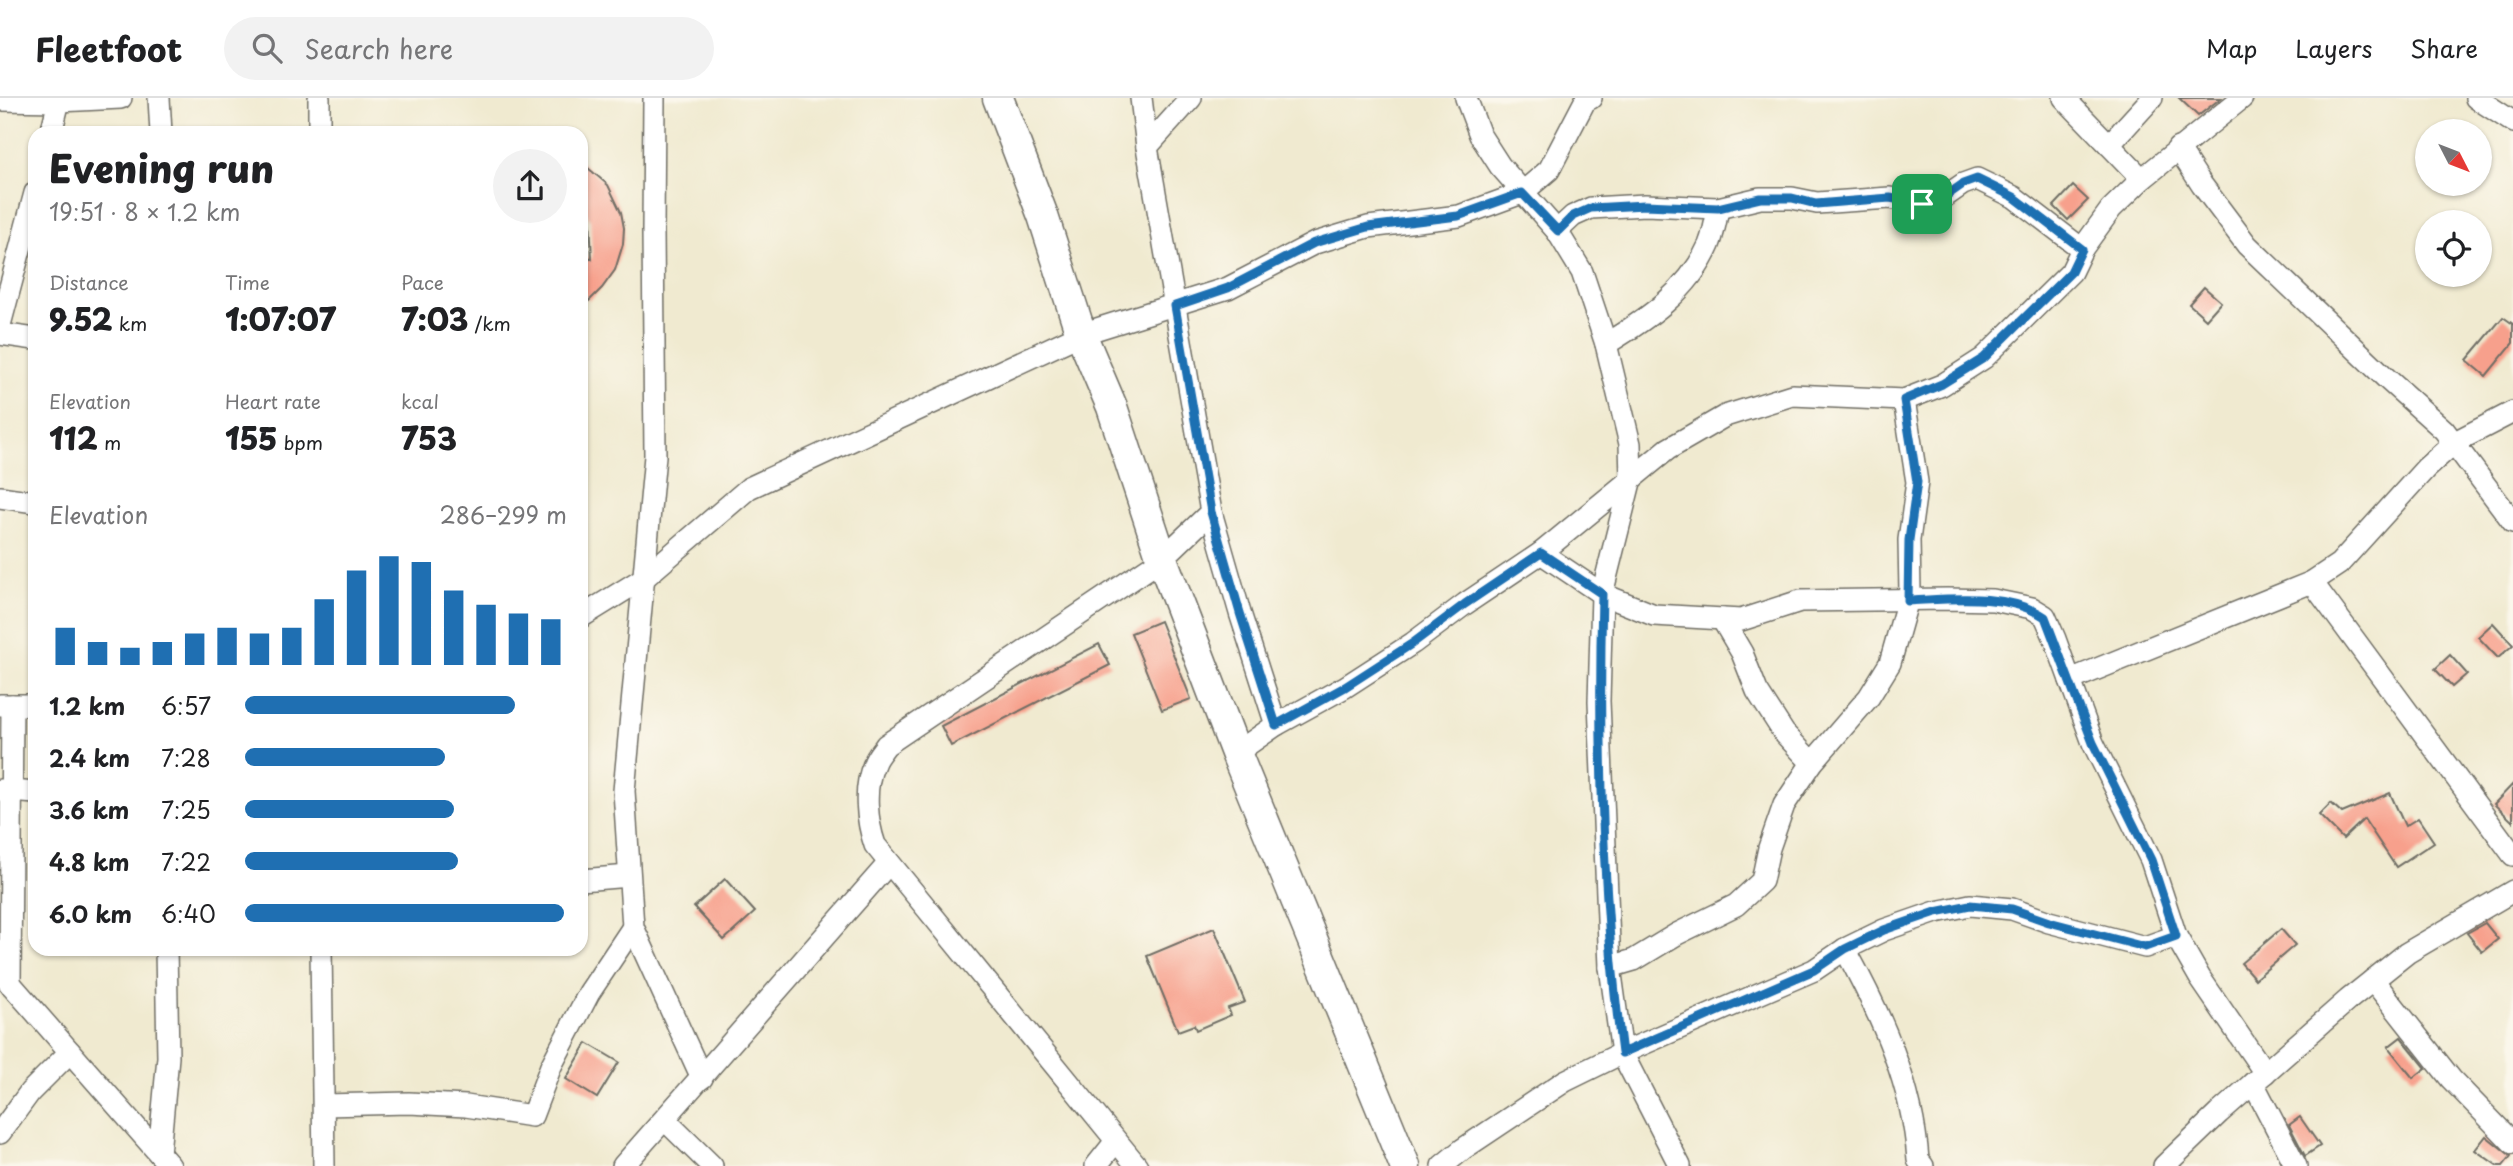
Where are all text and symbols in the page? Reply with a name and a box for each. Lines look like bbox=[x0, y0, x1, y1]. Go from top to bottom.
search box bbox=[224, 17, 714, 80]
text: Fleetfoot bbox=[35, 23, 182, 73]
icon: search bbox=[248, 29, 286, 67]
text: Search here bbox=[304, 29, 453, 68]
text: Map bbox=[2206, 30, 2257, 66]
text: Layers bbox=[2295, 30, 2372, 66]
text: Share bbox=[2410, 30, 2478, 66]
north arrow bbox=[2415, 119, 2492, 196]
map controls bbox=[2415, 119, 2492, 287]
text: Evening run bbox=[49, 139, 274, 196]
button: share bbox=[493, 149, 567, 223]
pin bbox=[1892, 174, 1952, 234]
icon: arrive bbox=[1903, 185, 1941, 223]
text: 19:51 · 8 × 1.2 km bbox=[49, 194, 240, 229]
button: locate bbox=[2415, 210, 2492, 287]
text: Distance bbox=[49, 268, 129, 296]
text: Time bbox=[225, 268, 270, 296]
text: Pace bbox=[401, 268, 444, 296]
text: 9.52 bbox=[49, 296, 113, 341]
text: 1:07:07 bbox=[225, 296, 336, 341]
text: 7:03 bbox=[401, 296, 468, 341]
text: km bbox=[113, 309, 147, 337]
text: /km bbox=[468, 309, 511, 337]
text: Elevation bbox=[49, 387, 131, 415]
text: Heart rate bbox=[225, 387, 321, 415]
text: kcal bbox=[401, 387, 439, 415]
text: 112 bbox=[49, 415, 98, 460]
text: 155 bbox=[225, 415, 278, 460]
text: 753 bbox=[401, 415, 457, 460]
text: m bbox=[98, 428, 121, 456]
text: bpm bbox=[278, 428, 323, 456]
text: Elevation bbox=[49, 497, 148, 532]
text: 286–299 m bbox=[440, 497, 567, 532]
text: 1.2 km bbox=[49, 688, 125, 723]
text: 6:57 bbox=[161, 688, 211, 723]
text: 2.4 km bbox=[49, 740, 130, 775]
text: 7:28 bbox=[161, 740, 211, 775]
text: 3.6 km bbox=[49, 792, 129, 827]
text: 7:25 bbox=[161, 792, 211, 827]
text: 4.8 km bbox=[49, 844, 130, 879]
text: 7:22 bbox=[161, 844, 211, 879]
text: 6.0 km bbox=[49, 896, 132, 931]
text: 6:40 bbox=[161, 896, 216, 931]

